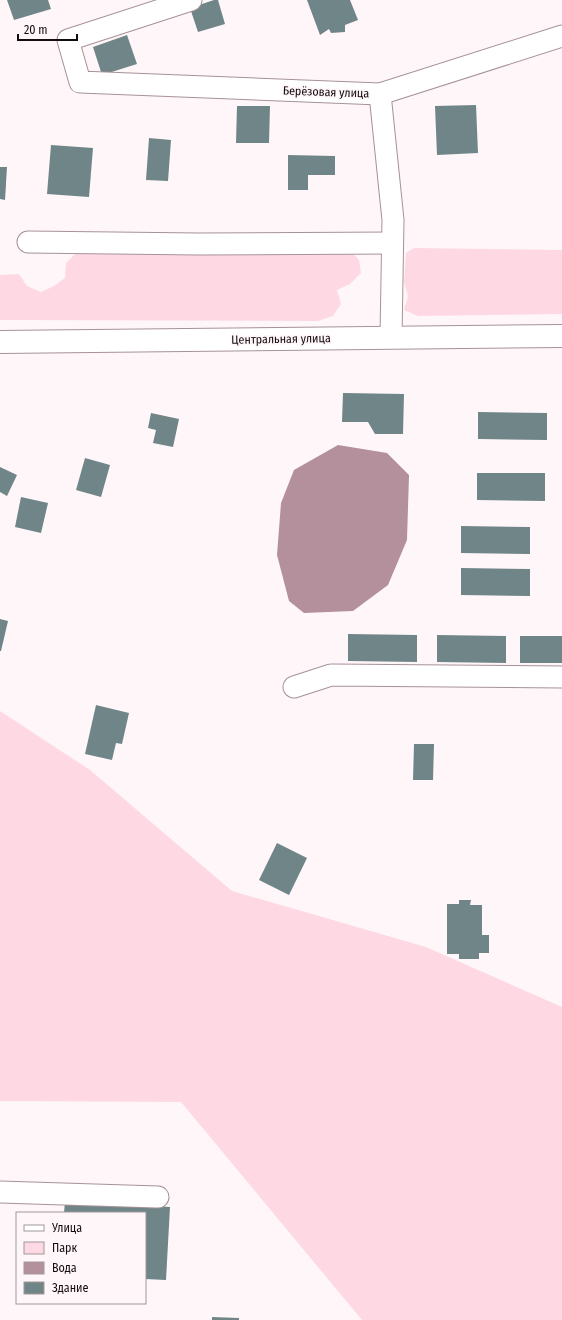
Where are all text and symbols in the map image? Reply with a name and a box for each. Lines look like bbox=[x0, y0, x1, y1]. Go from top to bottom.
scale bar bbox=[18, 16, 77, 42]
text: 20 m bbox=[24, 23, 48, 37]
street label: Берёзовая улица bbox=[283, 83, 370, 101]
street label: Центральная улица bbox=[231, 331, 331, 347]
legend bbox=[16, 1212, 146, 1304]
text: Улица bbox=[51, 1221, 82, 1235]
text: Парк bbox=[52, 1241, 78, 1255]
text: Вода bbox=[52, 1261, 77, 1275]
text: Здание bbox=[52, 1281, 88, 1295]

